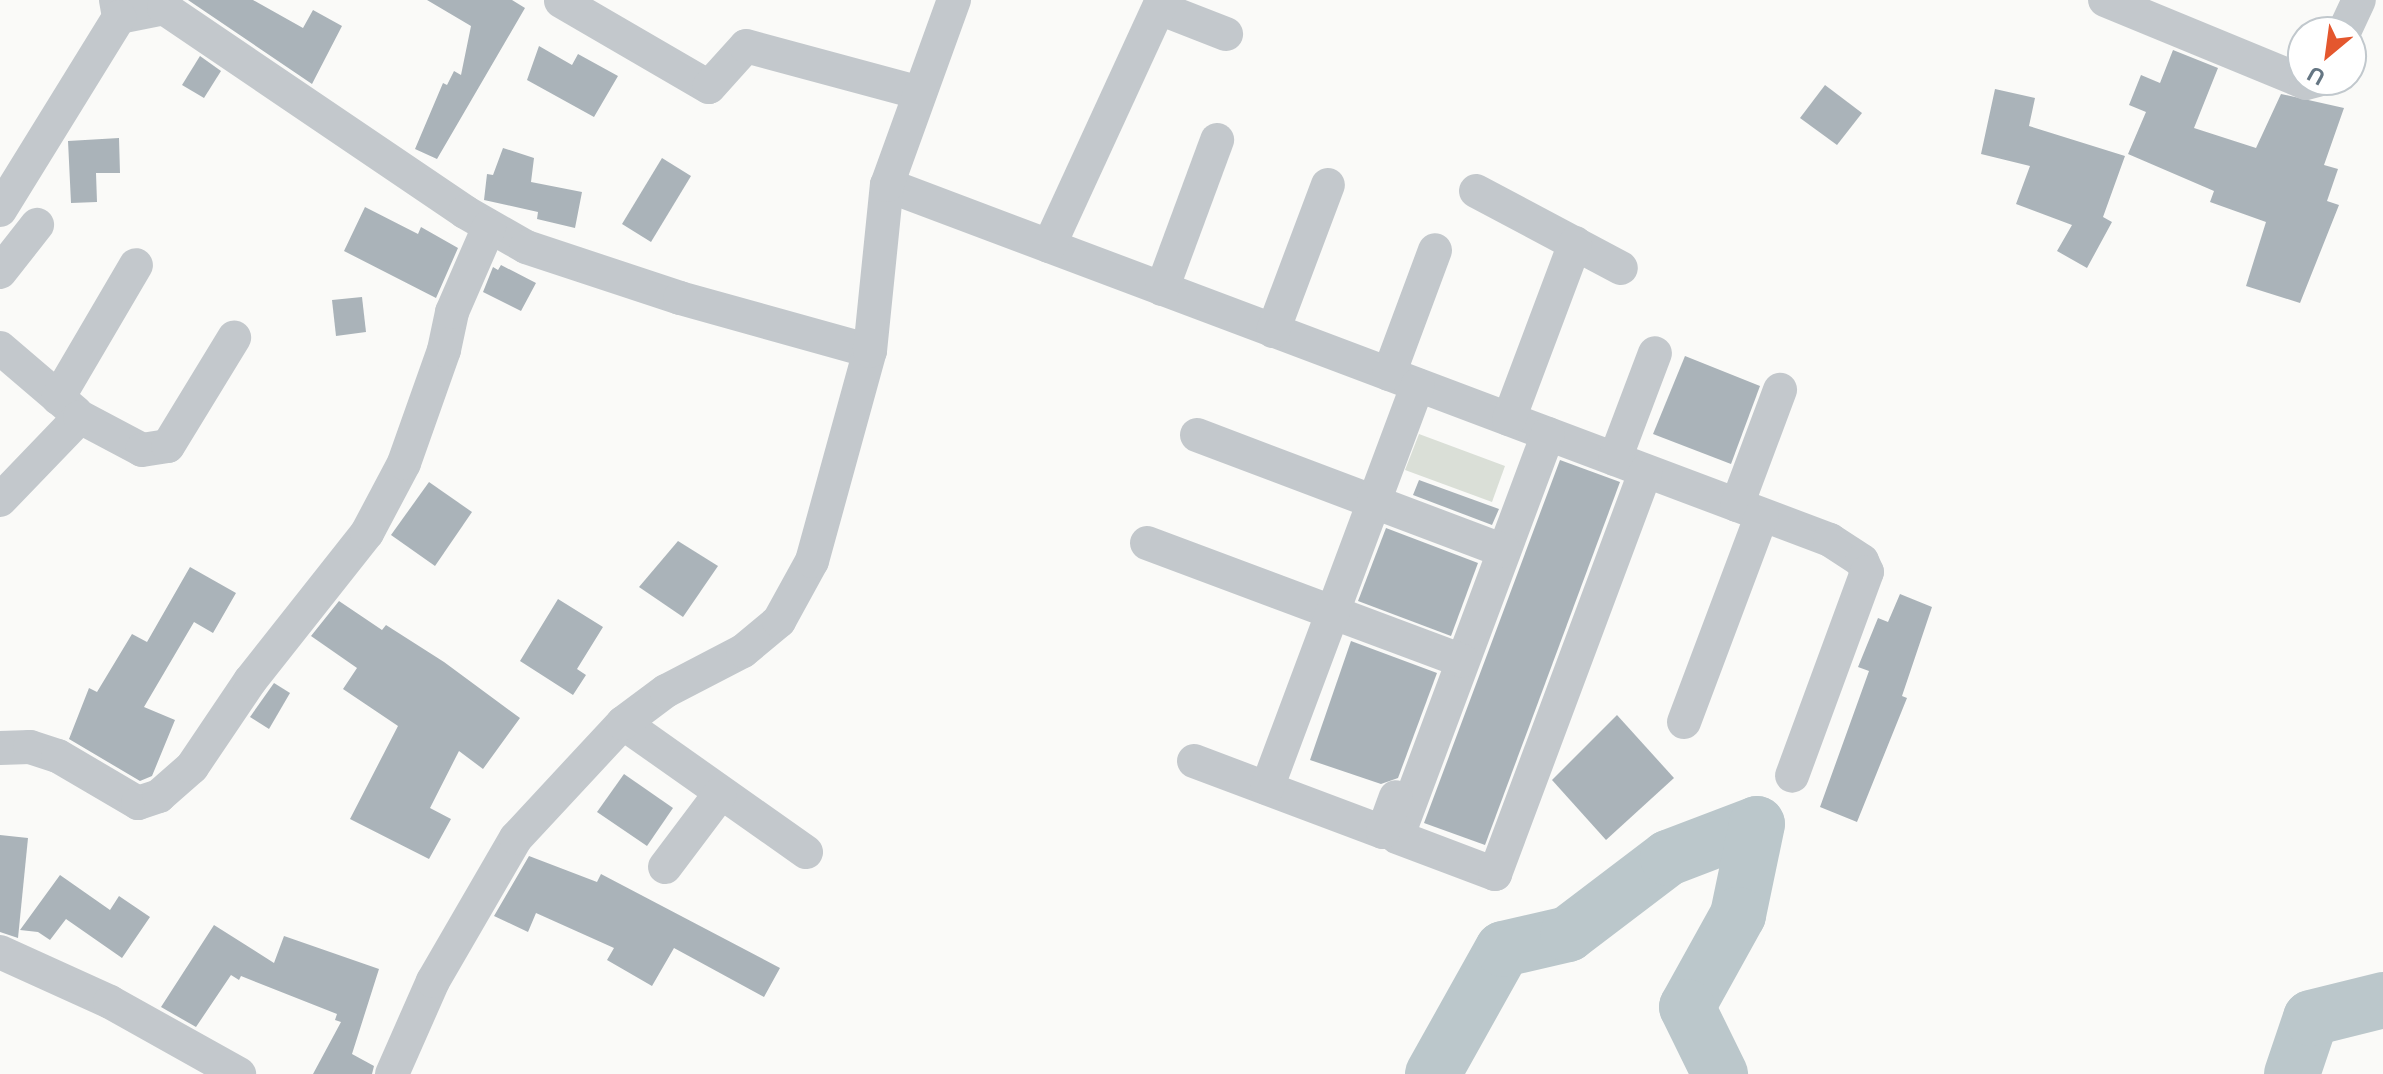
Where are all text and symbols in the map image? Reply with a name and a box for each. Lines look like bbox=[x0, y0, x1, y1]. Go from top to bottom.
north arrow bbox=[2287, 16, 2367, 96]
text: U bbox=[2303, 61, 2329, 90]

